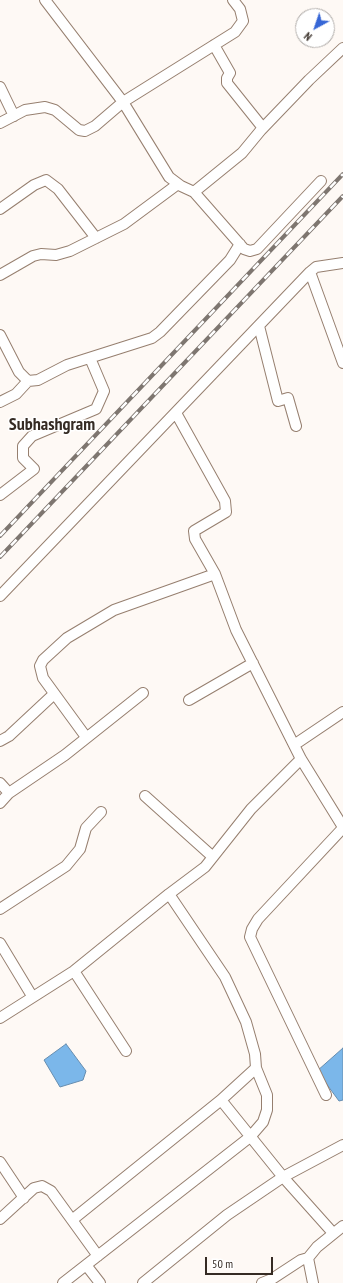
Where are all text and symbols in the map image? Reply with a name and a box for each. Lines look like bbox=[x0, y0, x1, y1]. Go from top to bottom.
north arrow bbox=[295, 8, 335, 48]
text: N bbox=[301, 29, 315, 44]
district label: Subhashgram bbox=[9, 414, 95, 436]
scale bar bbox=[207, 1249, 275, 1275]
text: 50 m bbox=[212, 1256, 233, 1271]

